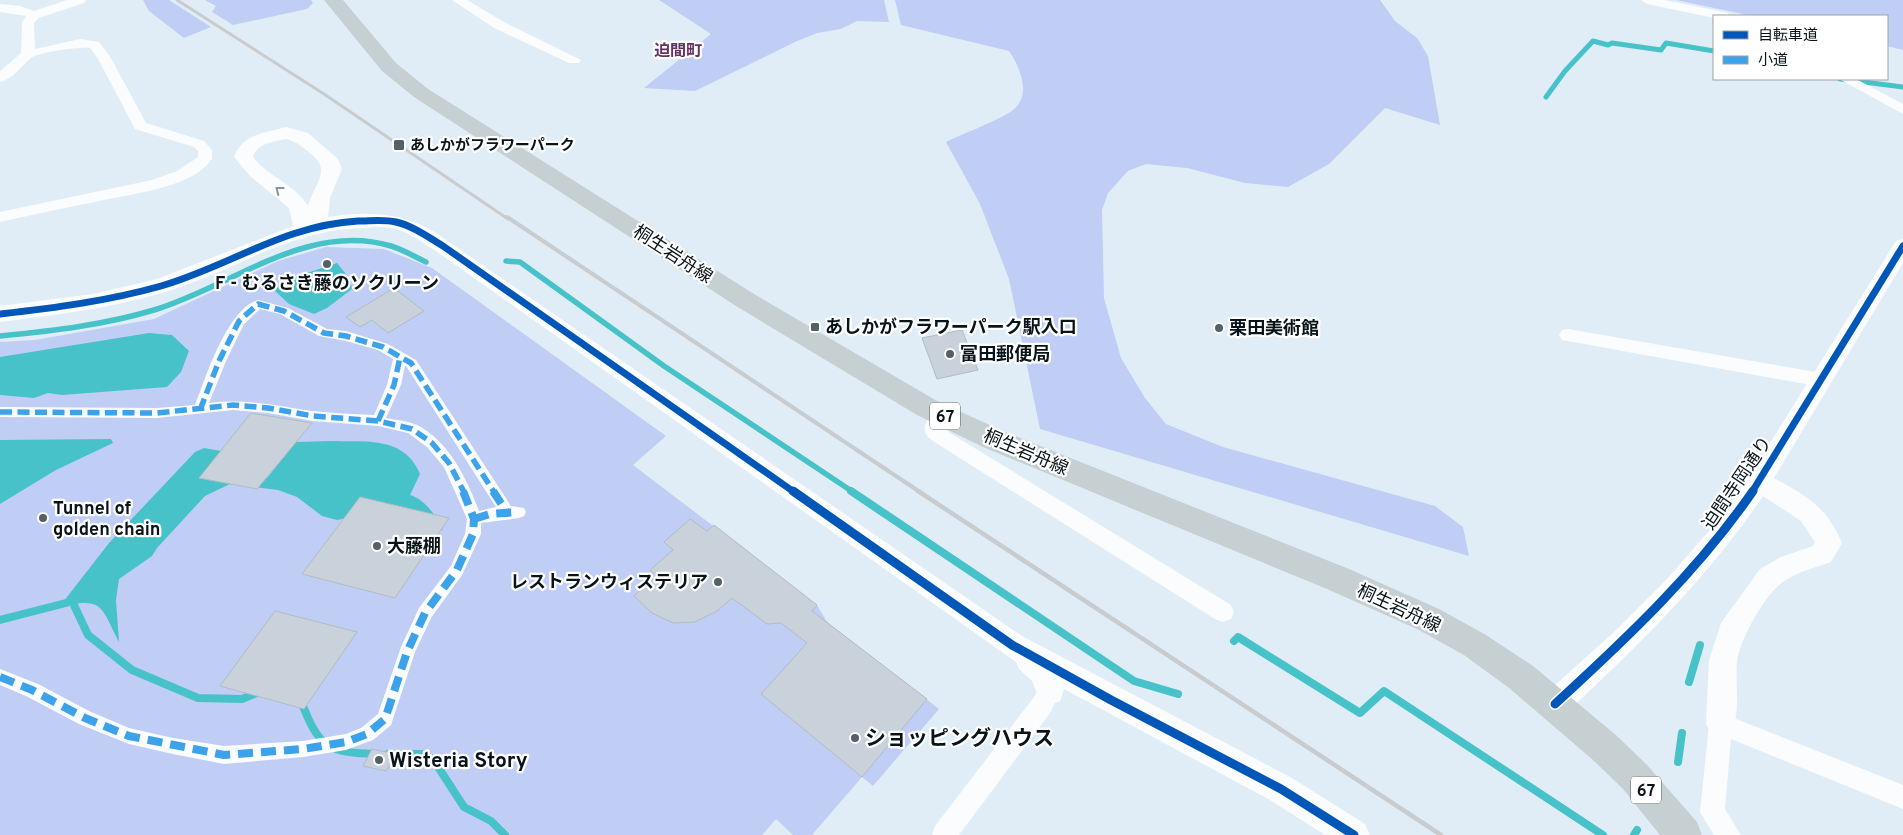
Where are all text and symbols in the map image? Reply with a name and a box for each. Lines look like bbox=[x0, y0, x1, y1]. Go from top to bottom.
legend bbox=[1713, 15, 1888, 80]
text: 自転車道 bbox=[1758, 27, 1818, 46]
district label: 迫間町 bbox=[654, 42, 702, 62]
text: 小道 bbox=[1758, 52, 1788, 71]
place label: あしかがフラワーパーク bbox=[410, 137, 575, 156]
marker: あしかがフラワーパーク bbox=[392, 138, 406, 152]
one-way arrow bbox=[275, 187, 285, 196]
street label: 桐生岩舟線 bbox=[628, 221, 716, 289]
marker: F - むるさき藤のソクリーン bbox=[321, 258, 333, 270]
place label: F - むるさき藤のソクリーン bbox=[215, 273, 439, 296]
place label: あしかがフラワーパーク駅入口 bbox=[825, 317, 1077, 340]
place label: 栗田美術館 bbox=[1229, 318, 1319, 341]
marker: あしかがフラワーパーク駅入口 bbox=[809, 321, 821, 333]
marker: 栗田美術館 bbox=[1213, 322, 1225, 334]
place label: 富田郵便局 bbox=[960, 344, 1050, 367]
marker: 富田郵便局 bbox=[944, 348, 956, 360]
road number: 67 bbox=[930, 402, 960, 430]
street label: 桐生岩舟線 bbox=[979, 425, 1071, 482]
street label: 迫間寺岡通り bbox=[1699, 433, 1778, 535]
place label: Tunnel of golden chain bbox=[53, 498, 161, 542]
marker: Tunnel of golden chain bbox=[37, 512, 49, 524]
place label: 大藤棚 bbox=[387, 536, 441, 559]
marker: 大藤棚 bbox=[371, 540, 383, 552]
place label: レストランウィステリア bbox=[510, 572, 708, 595]
marker: レストランウィステリア bbox=[712, 576, 724, 588]
street label: 桐生岩舟線 bbox=[1353, 580, 1444, 639]
place label: ショッピングハウス bbox=[865, 726, 1054, 753]
marker: ショッピングハウス bbox=[849, 732, 861, 744]
place label: Wisteria Story bbox=[389, 748, 528, 775]
marker: Wisteria Story bbox=[373, 754, 385, 766]
road number: 67 bbox=[1631, 776, 1661, 804]

